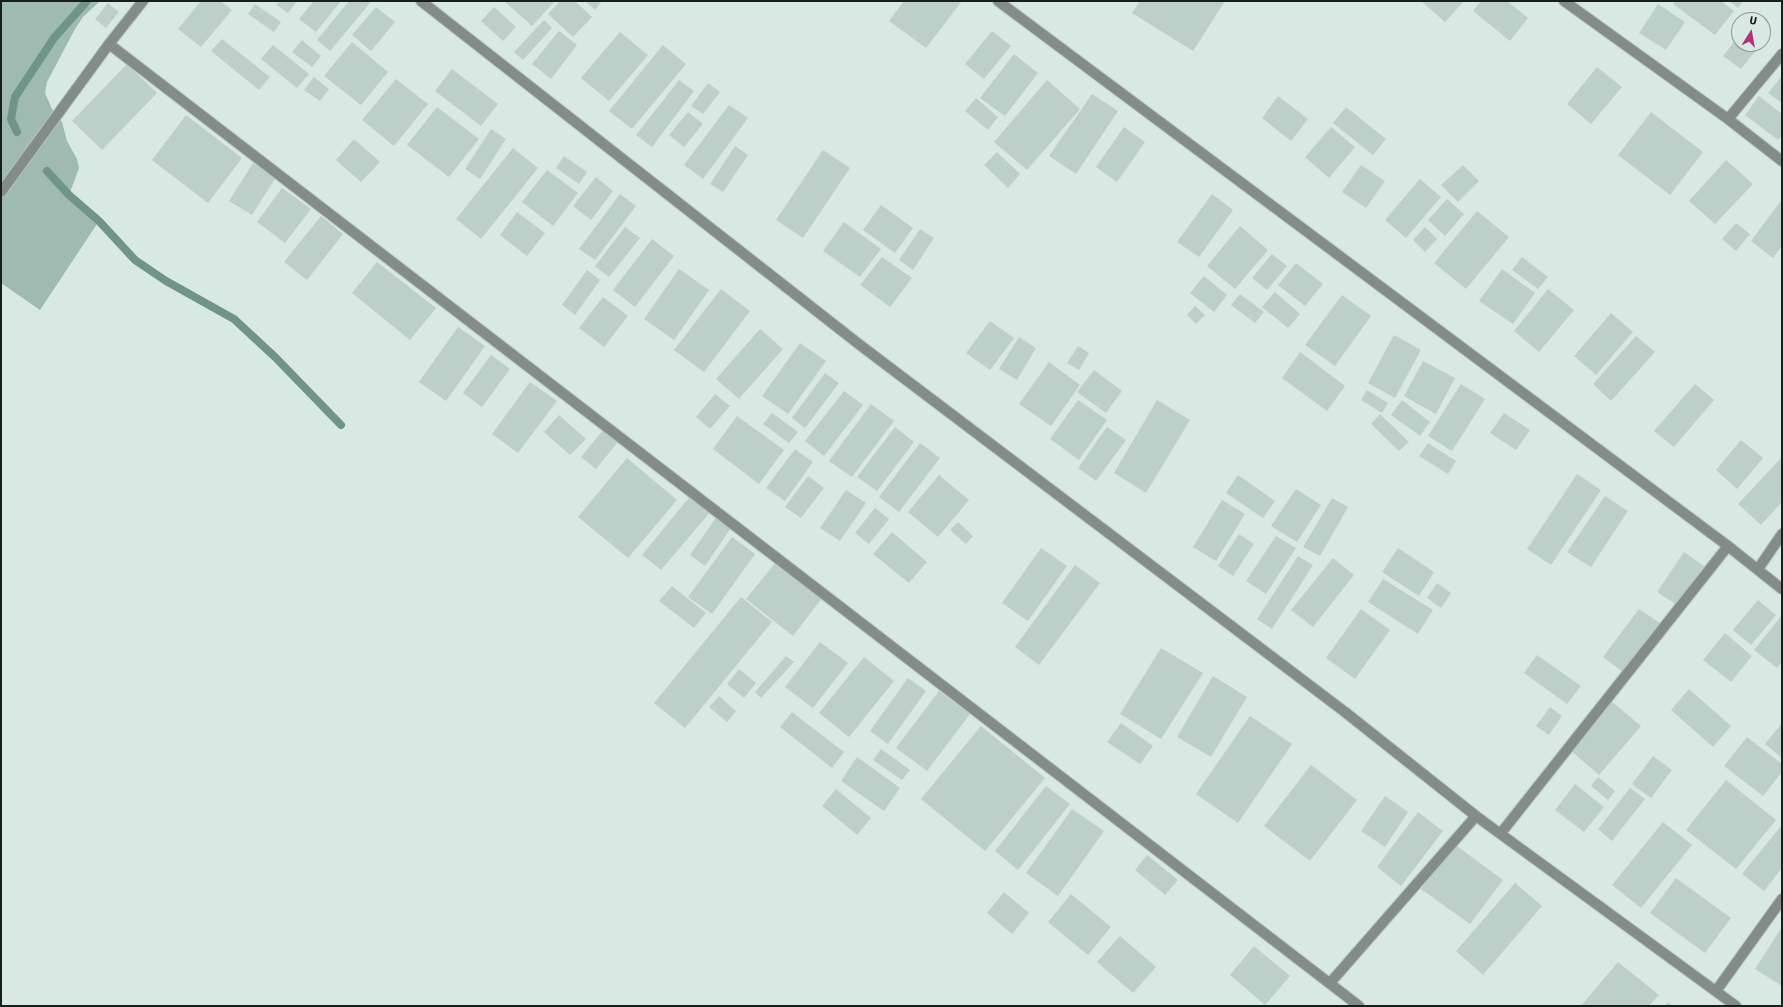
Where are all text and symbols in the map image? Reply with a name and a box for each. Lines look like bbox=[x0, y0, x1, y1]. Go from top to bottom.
north arrow bbox=[1731, 12, 1771, 52]
text: U bbox=[1748, 14, 1758, 28]

